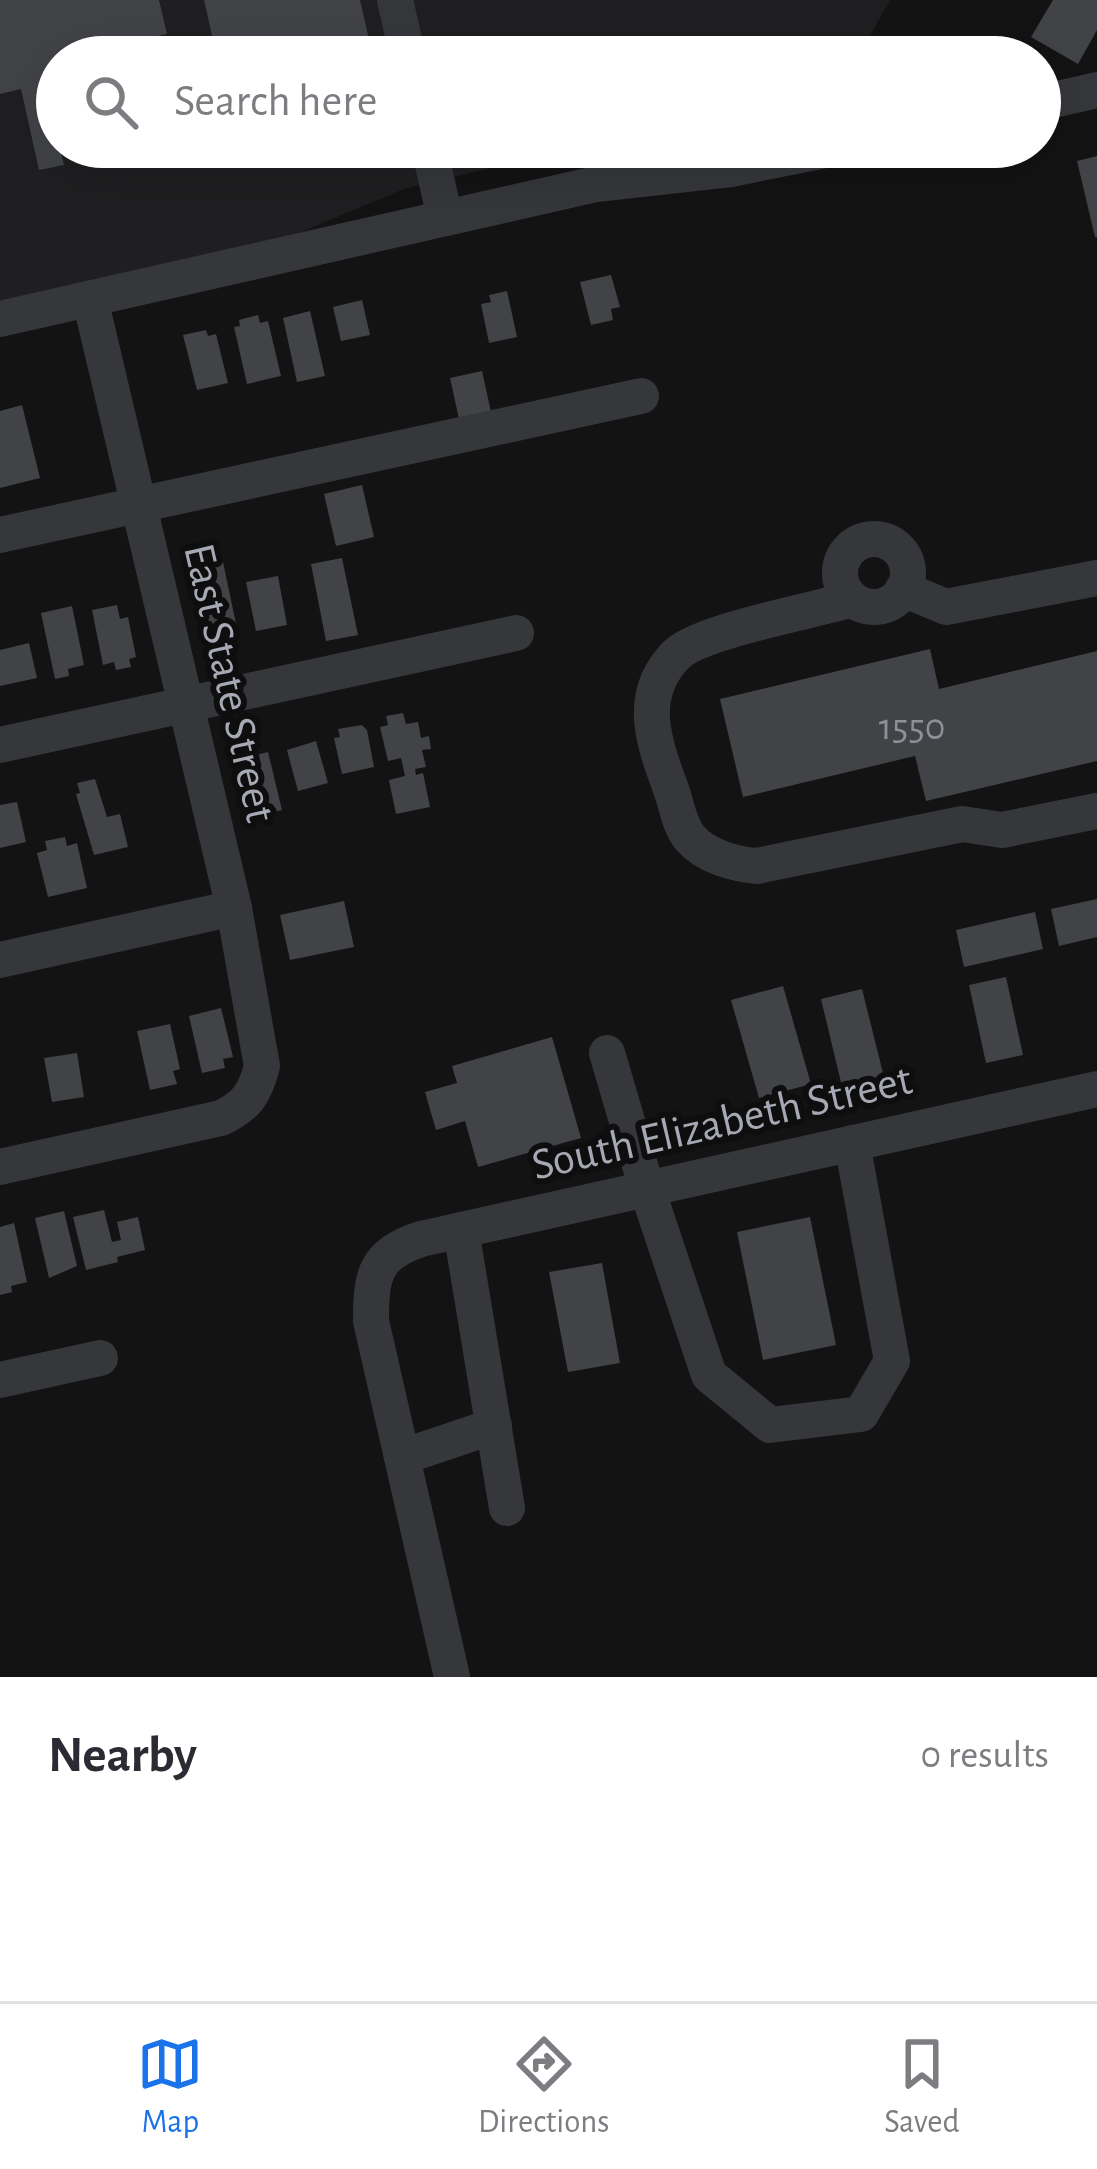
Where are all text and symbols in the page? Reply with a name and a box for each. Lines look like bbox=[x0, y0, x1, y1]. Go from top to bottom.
search box bbox=[36, 36, 1061, 168]
icon: search bbox=[78, 69, 144, 135]
text: Search here bbox=[174, 79, 377, 124]
street label: East State Street bbox=[175, 539, 283, 827]
house number: 1550 bbox=[879, 708, 945, 747]
street label: South Elizabeth Street bbox=[528, 1057, 916, 1189]
text: Nearby bbox=[48, 1730, 197, 1781]
text: 0 results bbox=[921, 1736, 1049, 1775]
tab: Map bbox=[137, 2031, 203, 2143]
tab: Directions bbox=[478, 2031, 609, 2143]
tab: Saved bbox=[884, 2031, 960, 2143]

